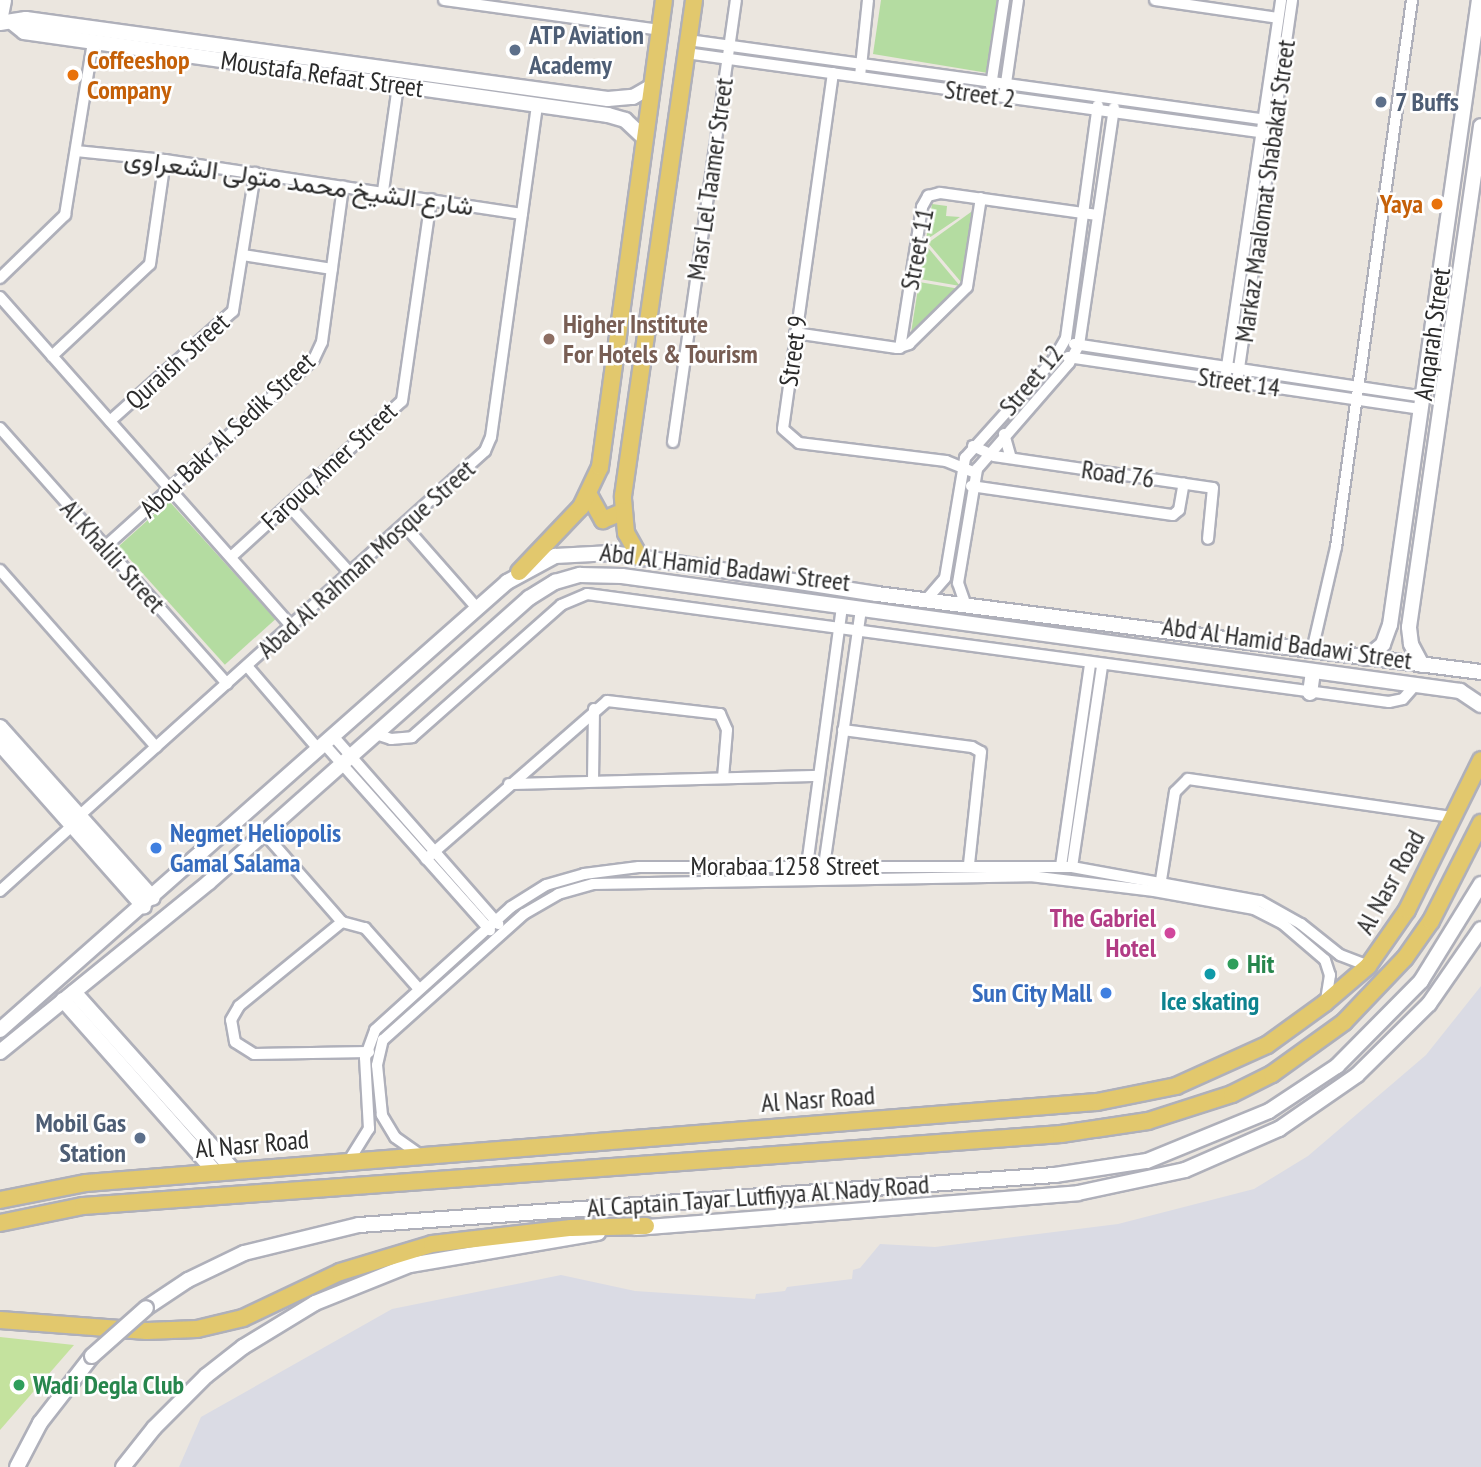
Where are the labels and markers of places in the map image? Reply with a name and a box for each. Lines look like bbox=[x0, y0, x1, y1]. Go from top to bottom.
place label: ATP Aviation Academy bbox=[529, 19, 646, 80]
marker: ATP Aviation Academy bbox=[507, 42, 523, 58]
place label: Coffeeshop Company bbox=[87, 44, 190, 106]
marker: Coffeeshop Company bbox=[65, 67, 81, 83]
place label: 7 Buffs bbox=[1395, 86, 1460, 118]
marker: 7 Buffs bbox=[1373, 94, 1389, 110]
place label: Yaya bbox=[1380, 188, 1423, 220]
marker: Yaya bbox=[1429, 196, 1445, 212]
place label: Higher Institute For Hotels & Tourism bbox=[563, 308, 759, 370]
marker: Higher Institute For Hotels & Tourism bbox=[541, 331, 557, 347]
place label: Negmet Heliopolis Gamal Salama bbox=[170, 817, 341, 878]
marker: Negmet Heliopolis Gamal Salama bbox=[148, 840, 164, 856]
place label: The Gabriel Hotel bbox=[1049, 902, 1156, 964]
marker: The Gabriel Hotel bbox=[1162, 925, 1178, 941]
place label: Hit bbox=[1247, 948, 1274, 980]
marker: Hit bbox=[1225, 956, 1241, 972]
marker: Ice skating bbox=[1202, 966, 1218, 982]
place label: Sun City Mall bbox=[971, 977, 1092, 1009]
marker: Sun City Mall bbox=[1098, 985, 1114, 1001]
place label: Ice skating bbox=[1161, 985, 1259, 1017]
place label: Mobil Gas Station bbox=[35, 1107, 126, 1168]
marker: Mobil Gas Station bbox=[132, 1130, 148, 1146]
place label: Wadi Degla Club bbox=[33, 1369, 184, 1401]
marker: Wadi Degla Club bbox=[11, 1377, 27, 1393]

